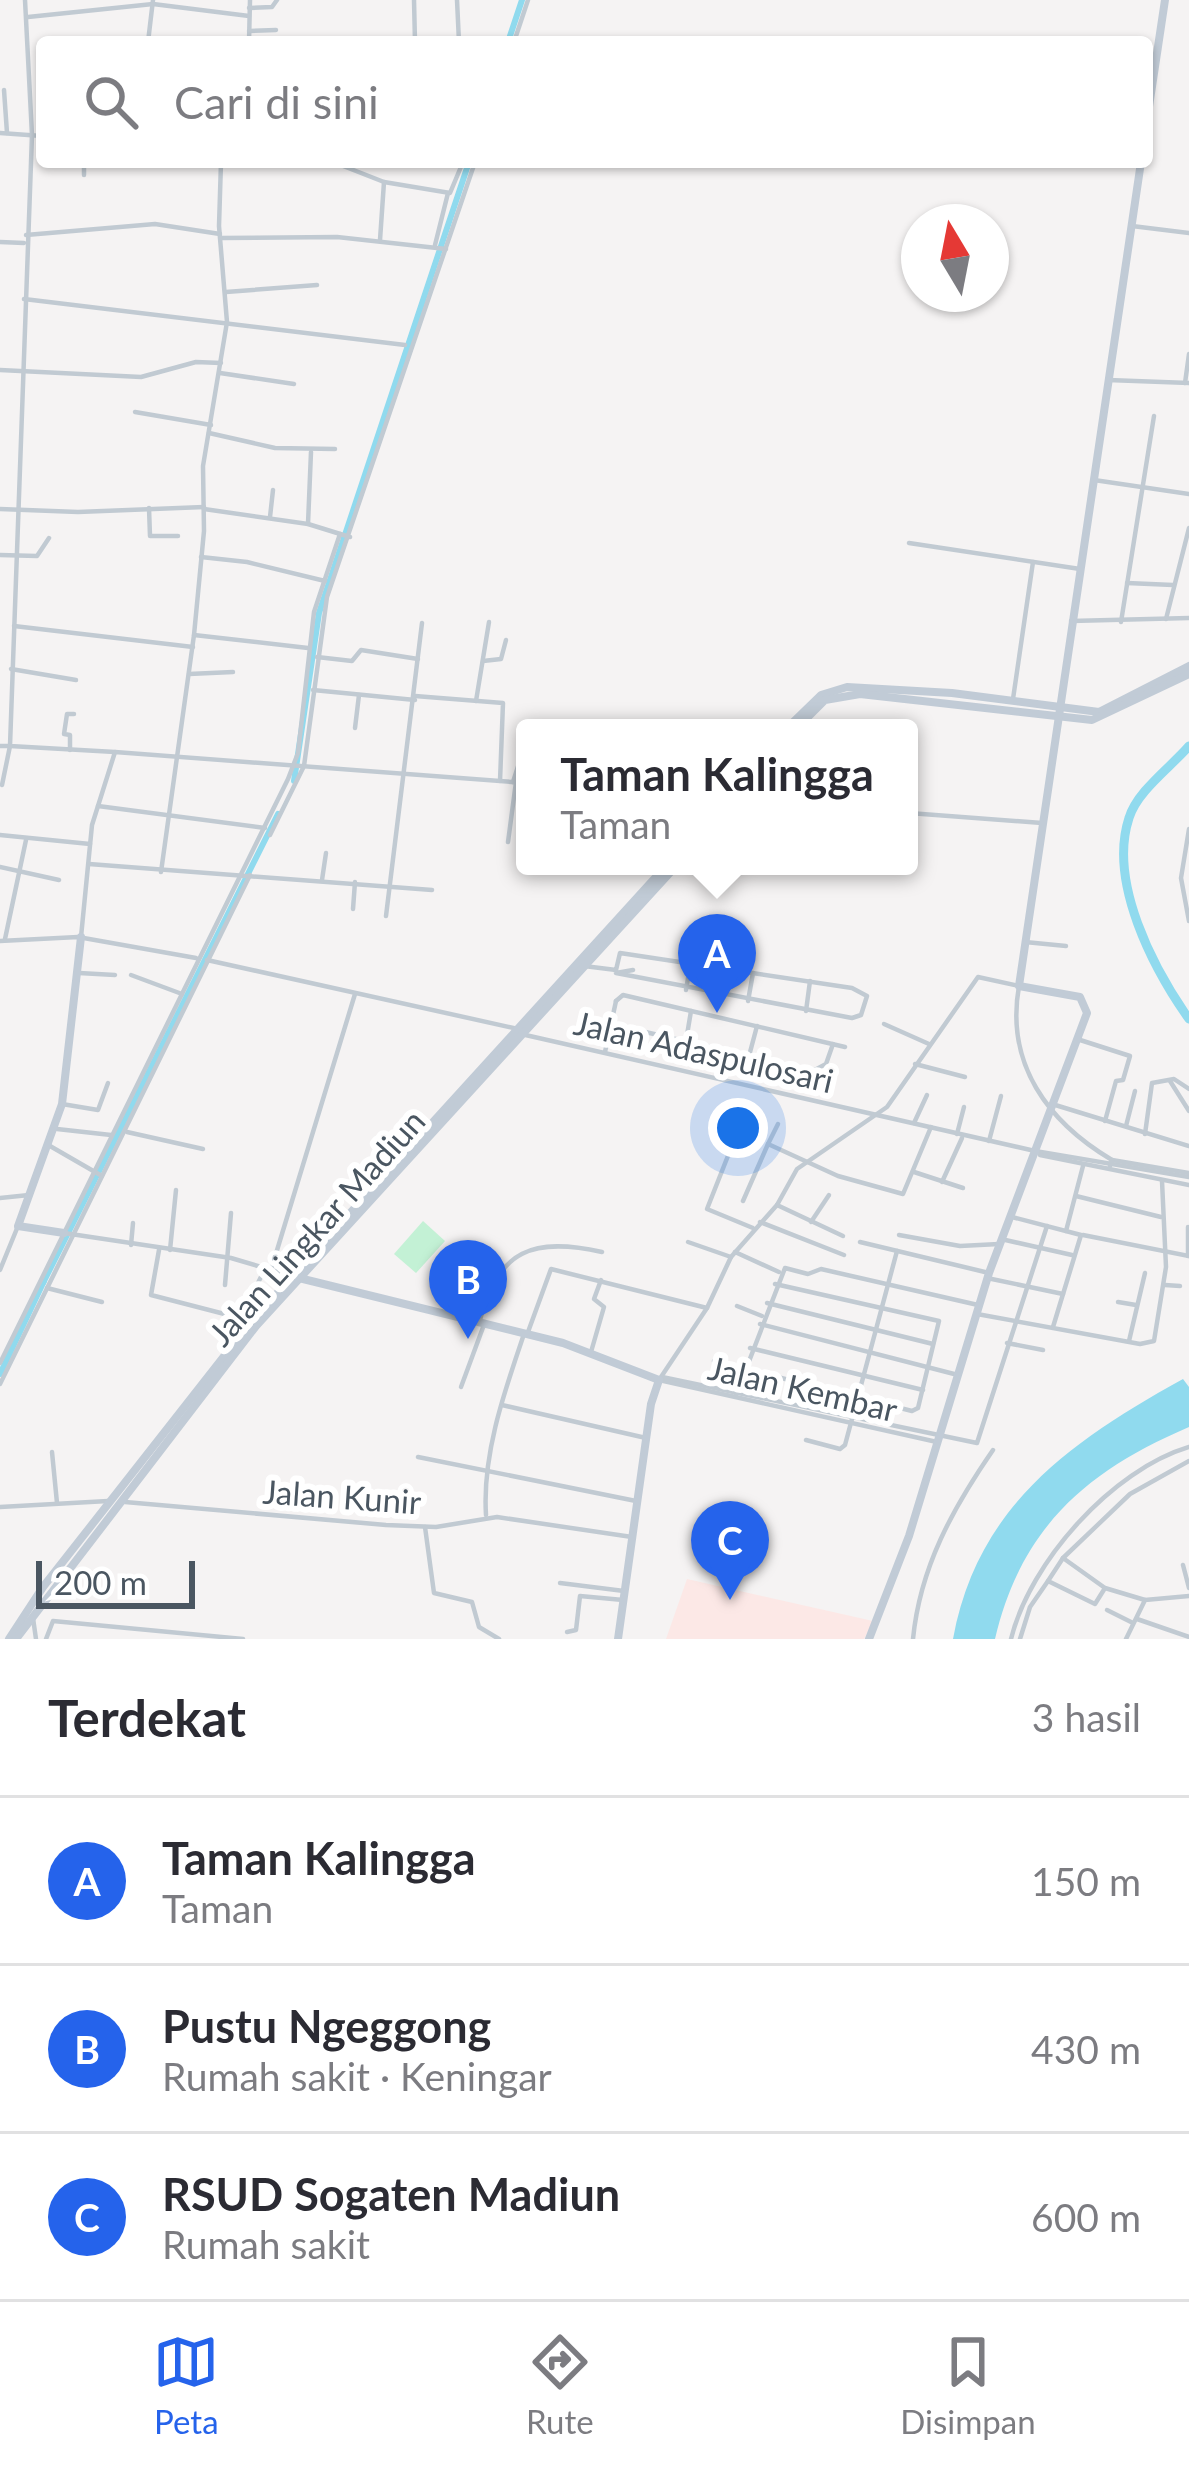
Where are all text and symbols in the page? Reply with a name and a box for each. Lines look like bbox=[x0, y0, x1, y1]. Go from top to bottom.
search box bbox=[36, 36, 1153, 168]
icon: search bbox=[78, 69, 144, 135]
text: Cari di sini bbox=[174, 75, 379, 129]
north arrow bbox=[901, 204, 1009, 312]
popup bbox=[516, 719, 918, 875]
text: Taman Kalingga bbox=[560, 747, 874, 801]
text: Taman bbox=[560, 801, 671, 847]
pin: A bbox=[678, 914, 756, 1013]
street label: Jalan Adaspulosari bbox=[570, 1002, 838, 1100]
your location bbox=[708, 1098, 768, 1158]
street label: Jalan Lingkar Madiun bbox=[199, 1101, 433, 1353]
pin: B bbox=[429, 1240, 507, 1339]
street label: Jalan Kembar bbox=[705, 1347, 901, 1429]
street label: Jalan Kunir bbox=[262, 1471, 422, 1521]
pin: C bbox=[691, 1501, 769, 1600]
scale bar bbox=[36, 1555, 195, 1608]
text: 200 m bbox=[54, 1562, 147, 1602]
text: Terdekat bbox=[48, 1687, 246, 1748]
text: 3 hasil bbox=[1032, 1694, 1141, 1740]
text: Taman Kalingga bbox=[162, 1831, 476, 1885]
text: A bbox=[73, 1858, 101, 1904]
text: 150 m bbox=[1031, 1858, 1141, 1904]
text: Taman bbox=[162, 1885, 273, 1931]
text: Pustu Ngeggong bbox=[162, 1999, 491, 2053]
text: B bbox=[74, 2026, 100, 2072]
text: 430 m bbox=[1031, 2026, 1141, 2072]
text: Rumah sakit · Keningar bbox=[162, 2053, 552, 2099]
text: RSUD Sogaten Madiun bbox=[162, 2167, 620, 2221]
text: C bbox=[74, 2194, 100, 2240]
text: 600 m bbox=[1031, 2194, 1141, 2240]
text: Rumah sakit bbox=[162, 2221, 370, 2267]
tab: Peta bbox=[153, 2329, 219, 2441]
tab: Rute bbox=[526, 2329, 594, 2441]
tab: Disimpan bbox=[900, 2329, 1036, 2441]

